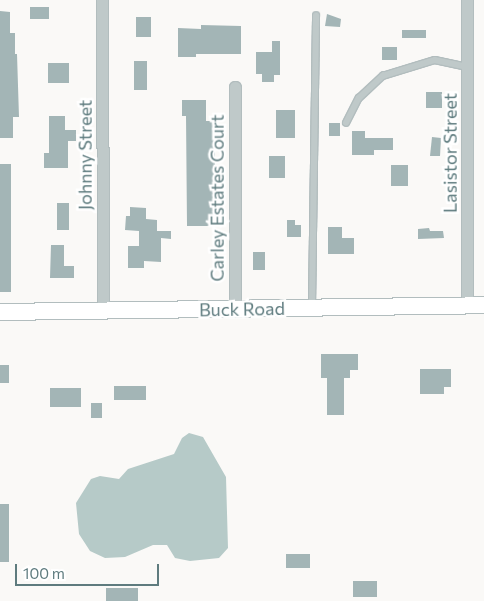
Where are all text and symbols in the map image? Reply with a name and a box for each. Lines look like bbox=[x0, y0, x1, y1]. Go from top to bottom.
street label: Lasistor Street bbox=[439, 93, 461, 213]
street label: Johnny Street bbox=[74, 100, 96, 210]
street label: Carley Estates Court bbox=[206, 114, 228, 282]
street label: Buck Road bbox=[199, 297, 285, 321]
scale bar bbox=[18, 554, 161, 586]
text: 100 m bbox=[23, 564, 65, 582]

